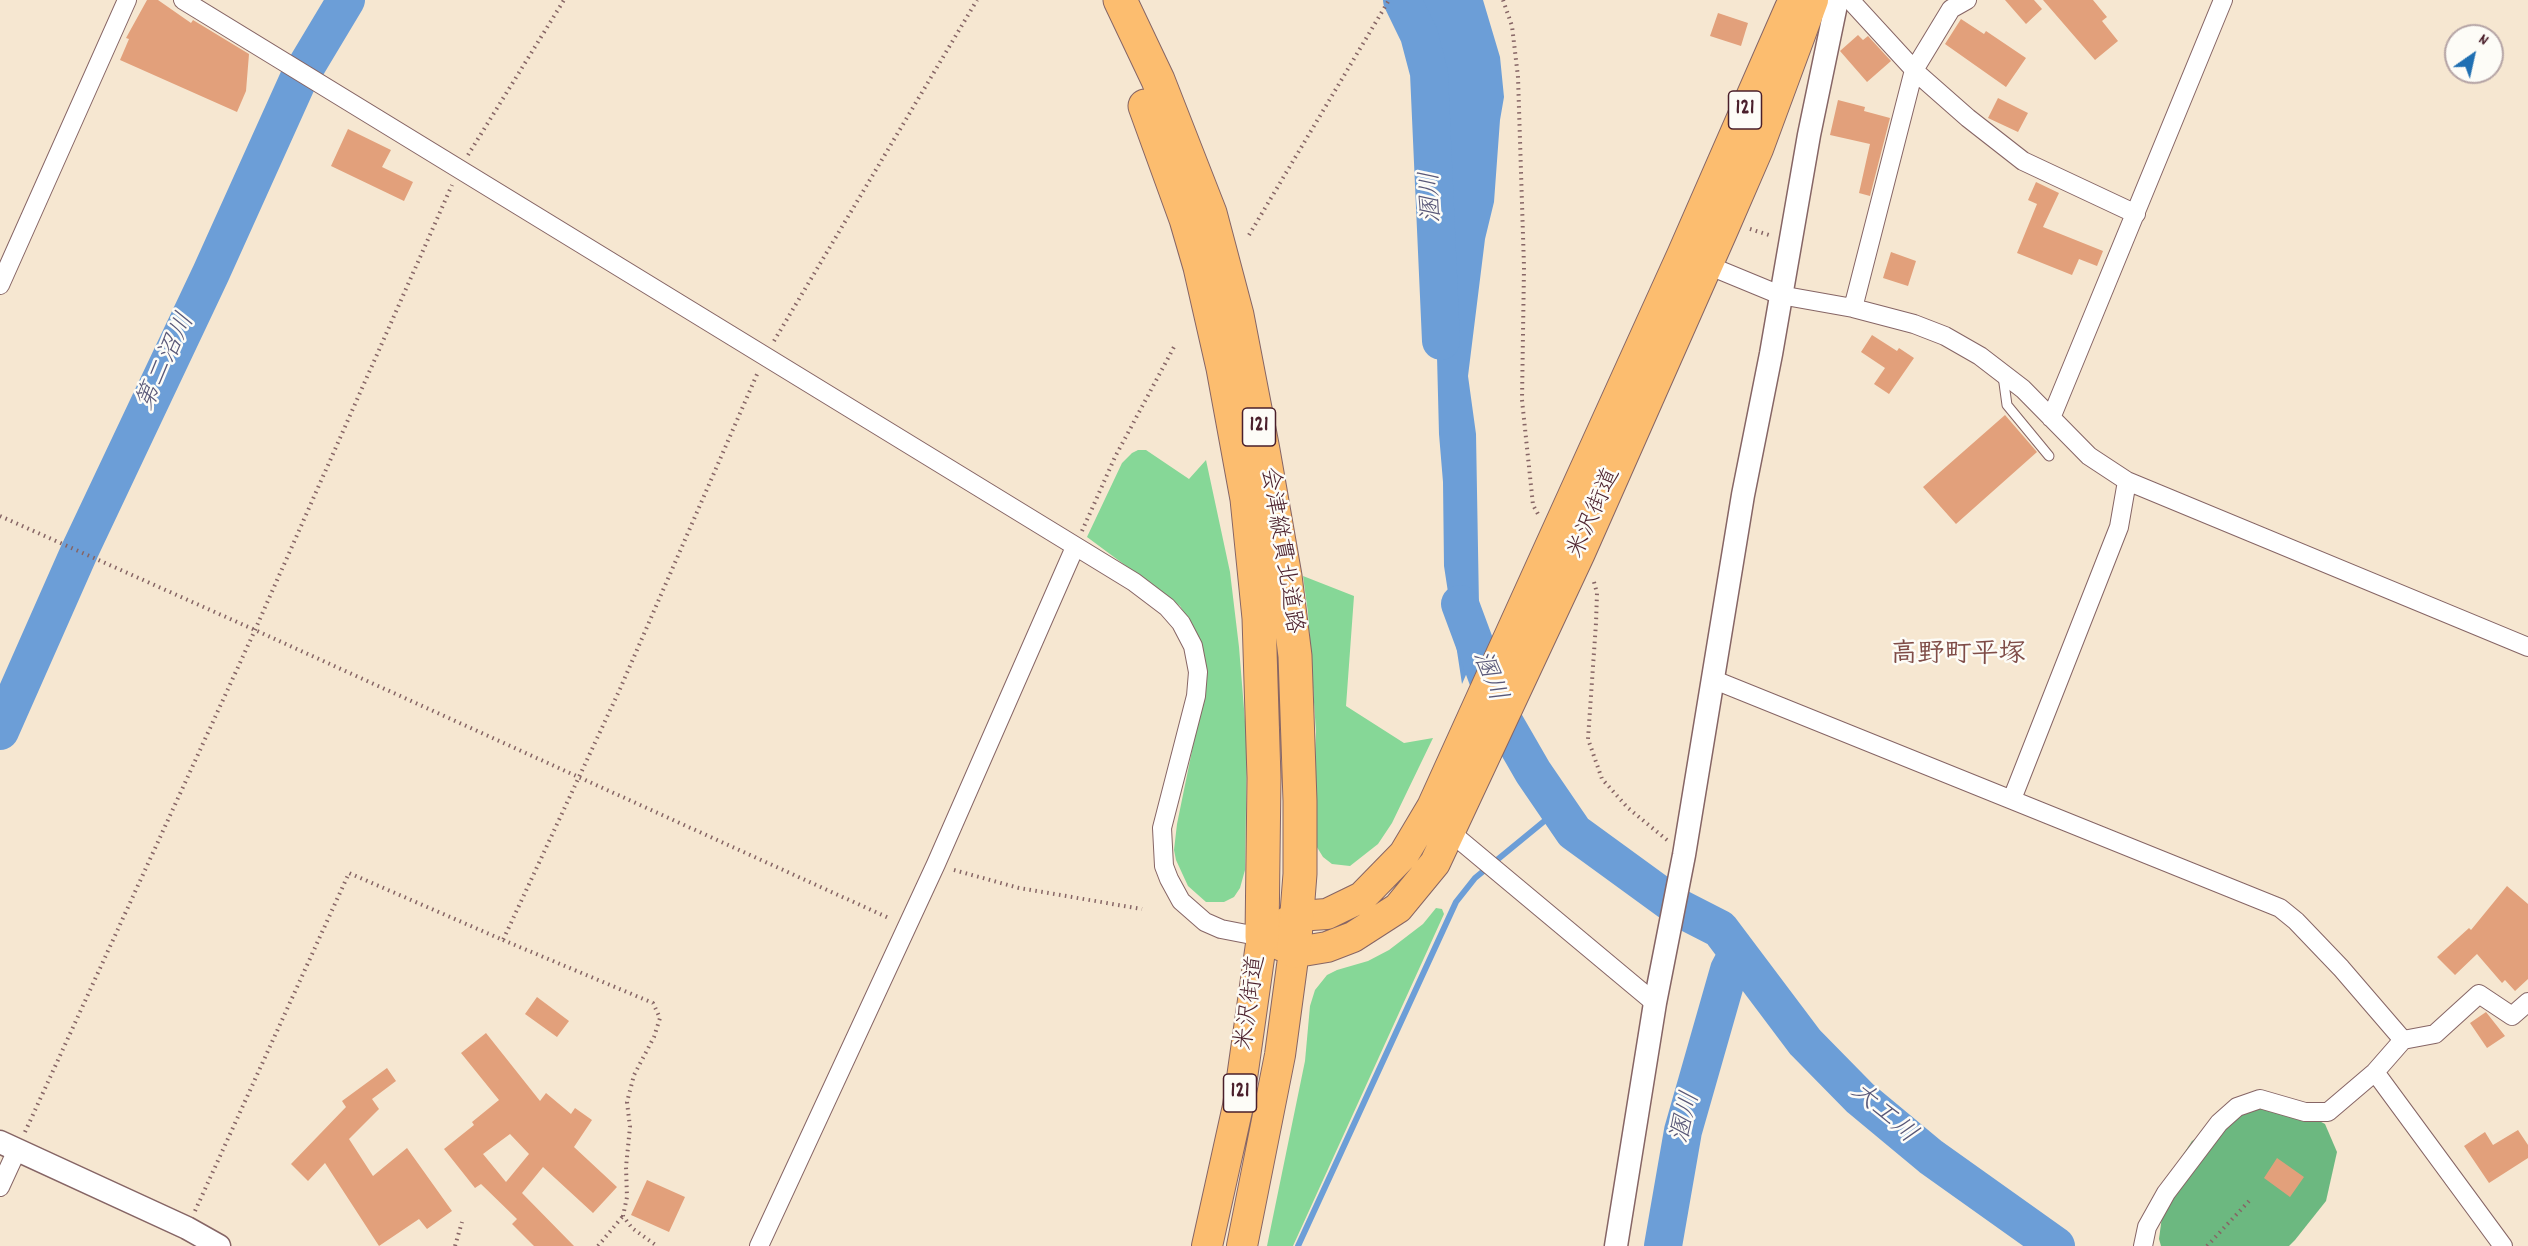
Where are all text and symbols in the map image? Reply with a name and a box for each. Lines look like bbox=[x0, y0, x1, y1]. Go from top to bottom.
north arrow bbox=[2444, 24, 2504, 84]
text: N bbox=[2474, 29, 2493, 52]
road number: 121 bbox=[1728, 91, 1762, 129]
water label: 溷川 bbox=[1418, 170, 1450, 224]
water label: 第二沼川 bbox=[132, 309, 204, 417]
road number: 121 bbox=[1242, 408, 1276, 446]
street label: 米沢街道 bbox=[1563, 464, 1629, 564]
street label: 会津縦貫北道路 bbox=[1252, 466, 1306, 636]
district label: 高野町平塚 bbox=[1891, 641, 2025, 673]
water label: 溷川 bbox=[1463, 647, 1511, 707]
street label: 米沢街道 bbox=[1232, 953, 1274, 1053]
road number: 121 bbox=[1224, 1074, 1256, 1112]
water label: 大工川 bbox=[1842, 1078, 1922, 1152]
water label: 溷川 bbox=[1667, 1089, 1709, 1147]

